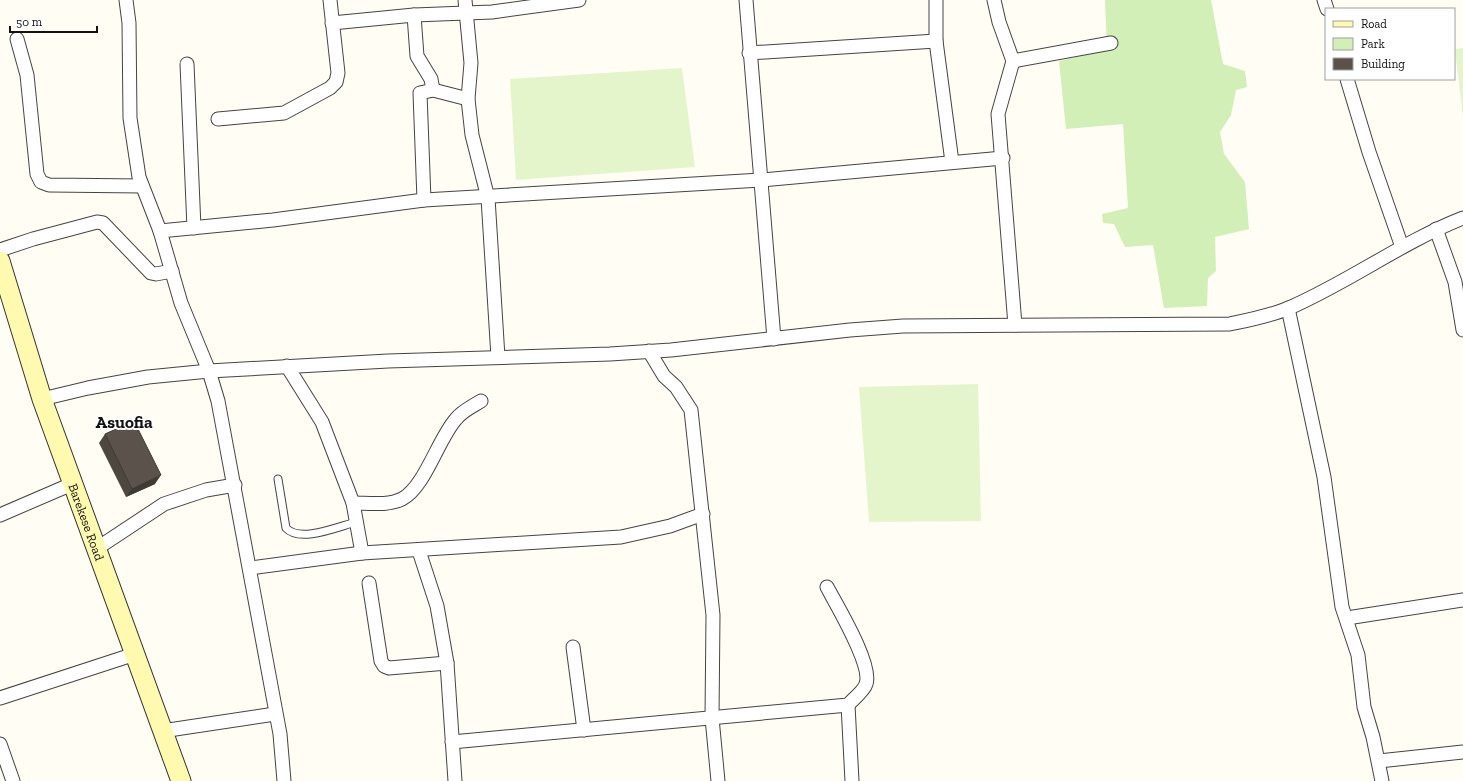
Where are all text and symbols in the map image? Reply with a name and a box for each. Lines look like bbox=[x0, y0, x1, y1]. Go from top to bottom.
scale bar bbox=[10, 8, 97, 34]
legend bbox=[1325, 8, 1455, 80]
text: 50 m bbox=[16, 15, 43, 29]
text: Road bbox=[1361, 17, 1387, 31]
text: Park bbox=[1361, 37, 1386, 51]
text: Building bbox=[1361, 57, 1405, 71]
district label: Asuofia bbox=[95, 412, 153, 432]
street label: Barekese Road bbox=[66, 481, 108, 563]

